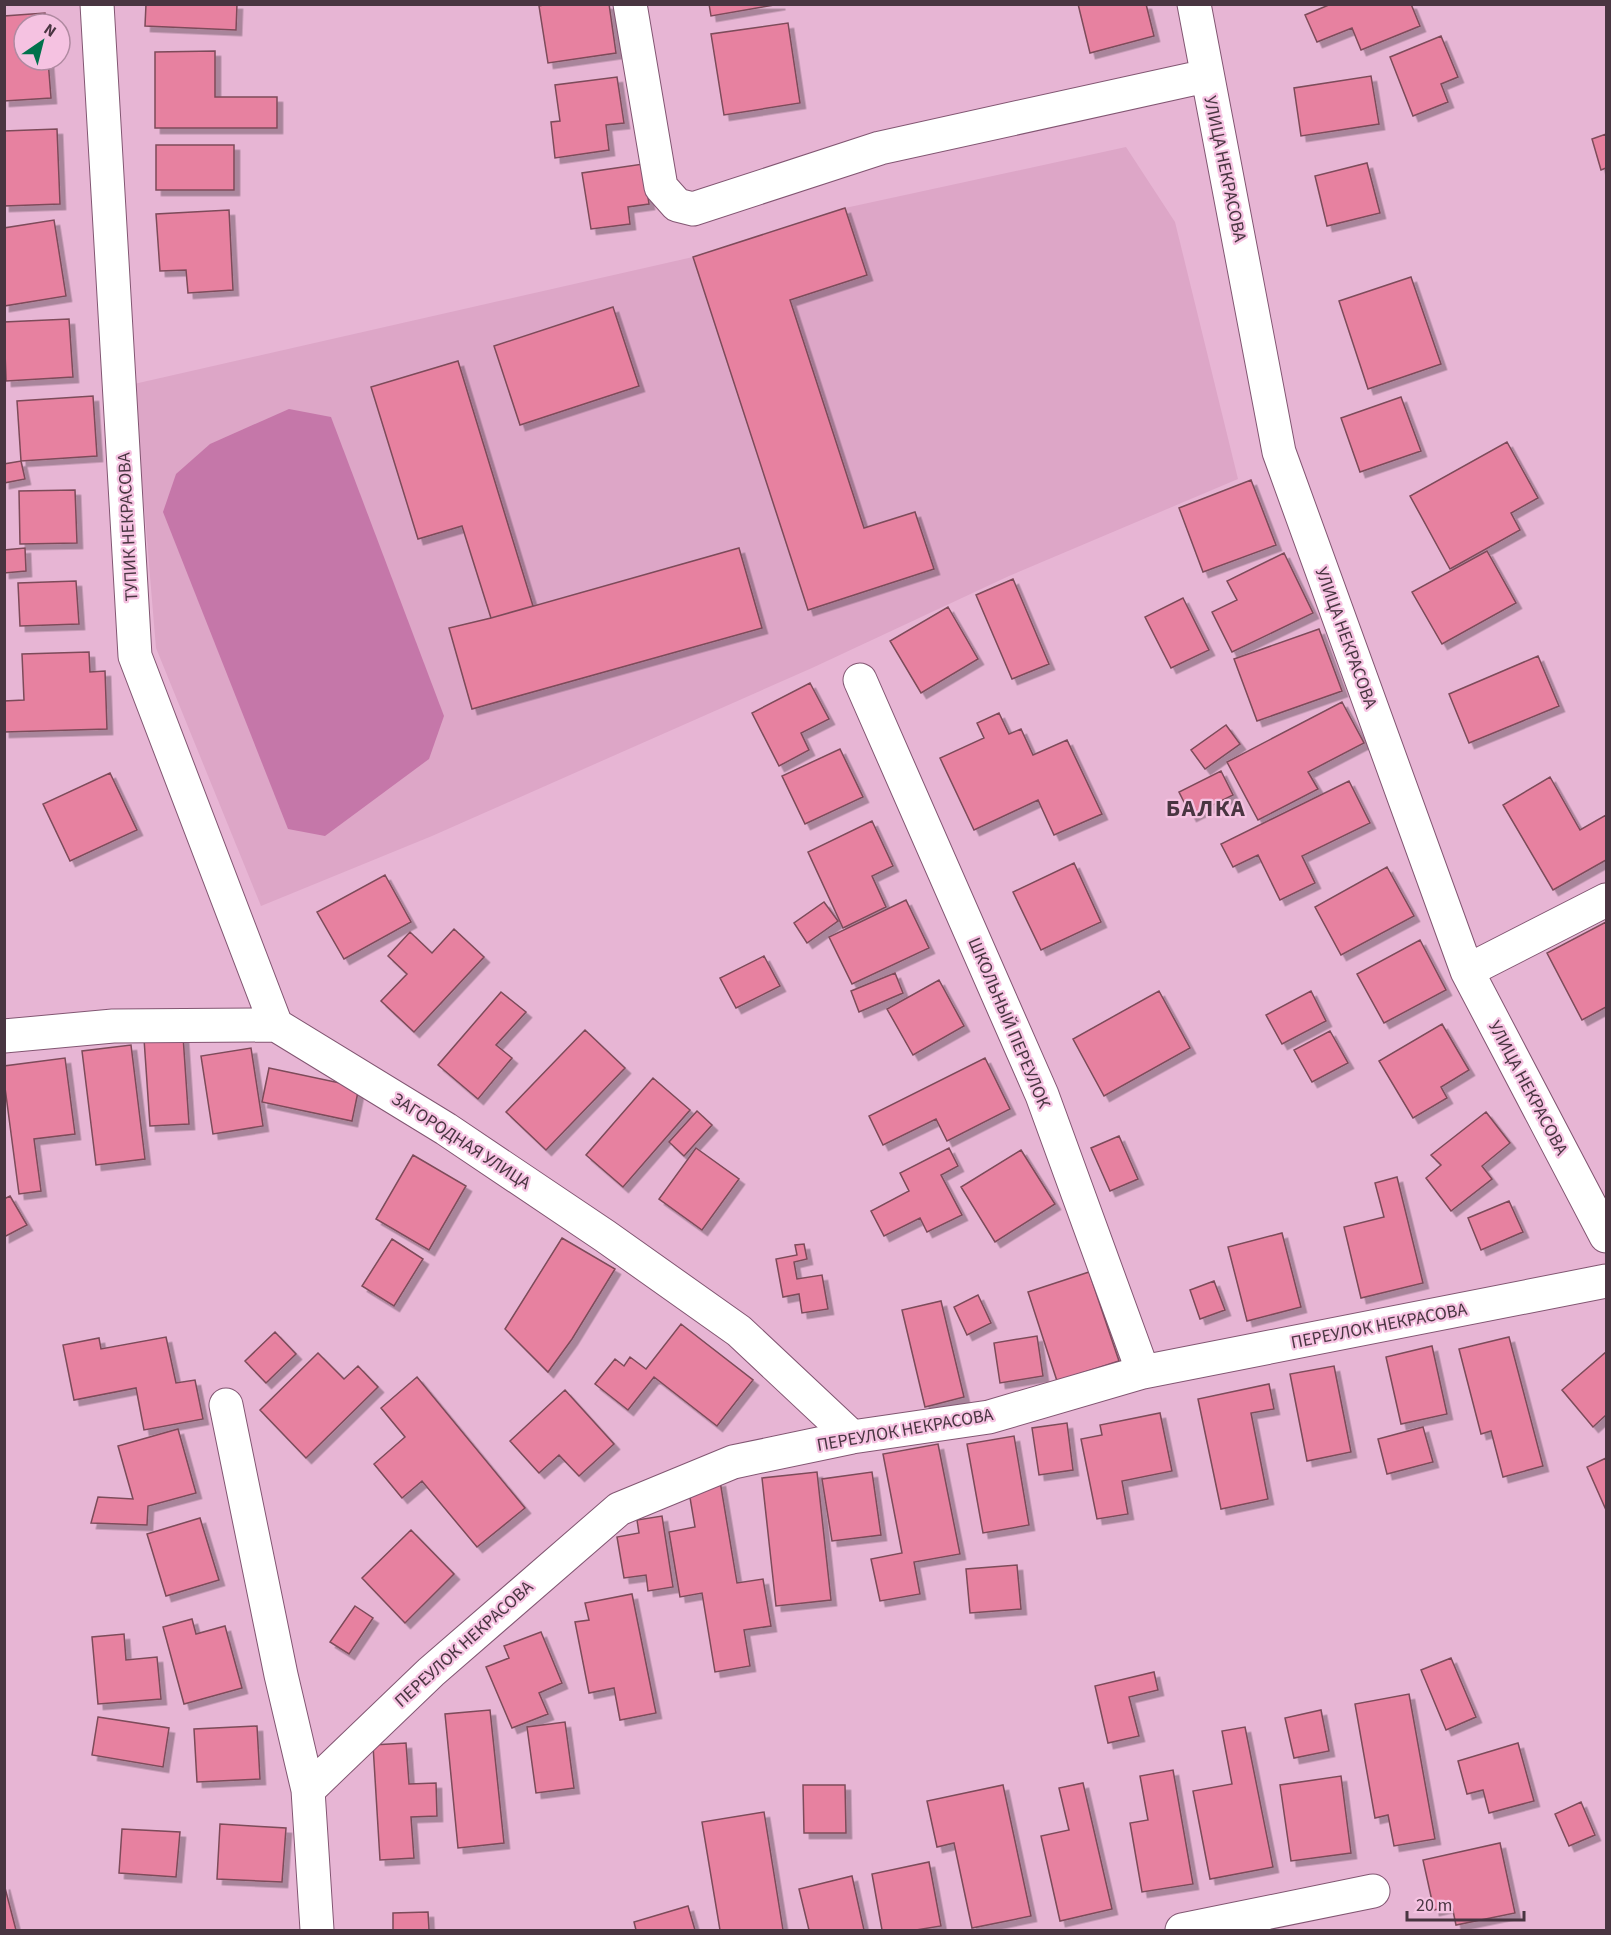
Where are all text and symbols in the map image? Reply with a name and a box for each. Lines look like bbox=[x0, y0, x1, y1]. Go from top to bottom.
north arrow bbox=[12, 12, 72, 72]
text: N bbox=[39, 18, 61, 43]
street label: УЛИЦА НЕКРАСОВА bbox=[1197, 94, 1253, 245]
street label: ТУПИК НЕКРАСОВА bbox=[112, 452, 144, 602]
street label: УЛИЦА НЕКРАСОВА bbox=[1309, 564, 1383, 712]
district label: БАЛКА bbox=[1166, 791, 1246, 826]
street label: ШКОЛЬНЫЙ ПЕРЕУЛОК bbox=[962, 934, 1057, 1113]
street label: УЛИЦА НЕКРАСОВА bbox=[1482, 1016, 1574, 1160]
street label: ЗАГОРОДНАЯ УЛИЦА bbox=[387, 1087, 536, 1196]
street label: ПЕРЕУЛОК НЕКРАСОВА bbox=[1289, 1297, 1469, 1355]
street label: ПЕРЕУЛОК НЕКРАСОВА bbox=[815, 1402, 995, 1458]
street label: ПЕРЕУЛОК НЕКРАСОВА bbox=[389, 1575, 539, 1713]
scale bar bbox=[1407, 1884, 1524, 1922]
text: 20 m bbox=[1416, 1893, 1452, 1918]

